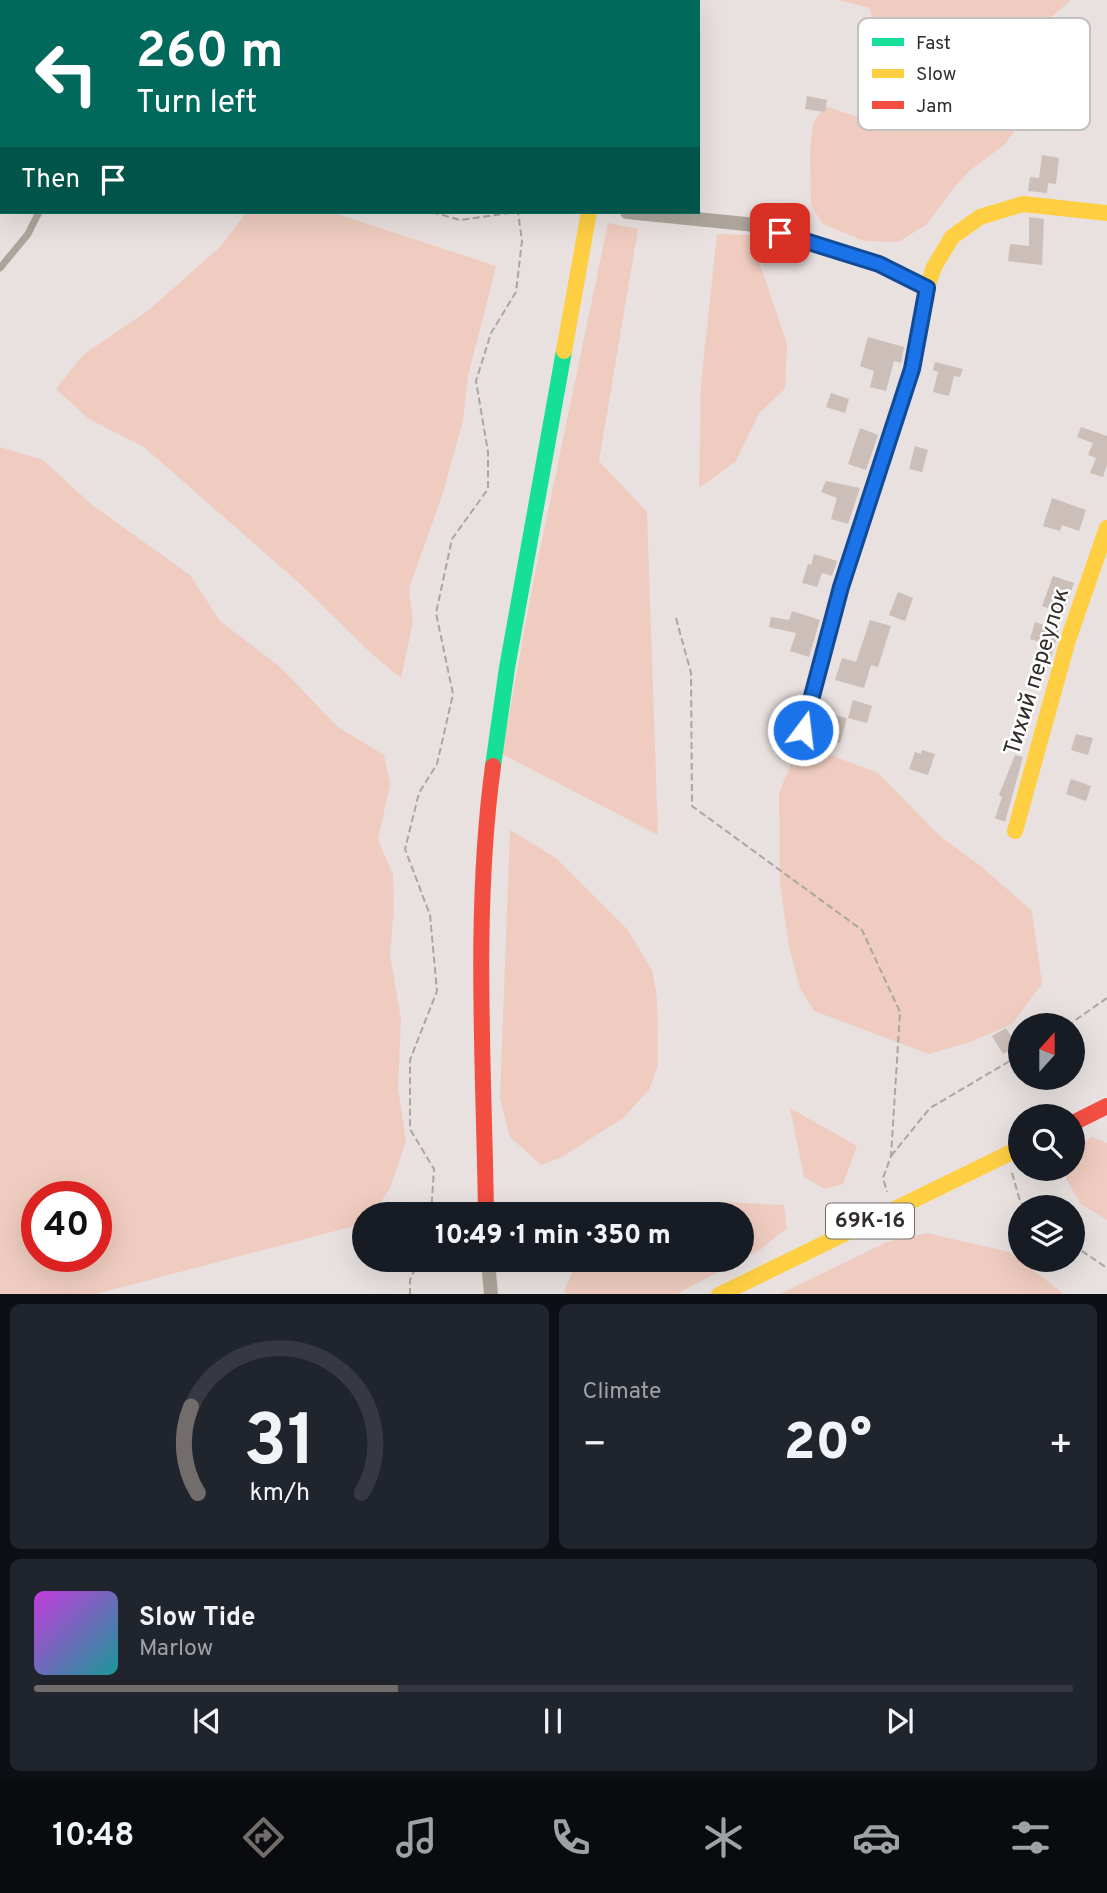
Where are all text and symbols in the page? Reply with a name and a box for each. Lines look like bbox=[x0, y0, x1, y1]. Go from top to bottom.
legend bbox=[858, 18, 1090, 130]
text: 260 m bbox=[136, 23, 283, 85]
icon: left bbox=[21, 28, 112, 119]
text: Fast bbox=[916, 32, 951, 56]
text: Slow bbox=[916, 63, 956, 87]
text: Turn left bbox=[136, 84, 257, 124]
text: Jam bbox=[916, 95, 953, 119]
icon: arrive bbox=[94, 161, 132, 199]
text: Then bbox=[21, 164, 80, 197]
pin bbox=[750, 203, 810, 263]
icon: arrive bbox=[761, 214, 799, 252]
street label: Тихий переулок bbox=[999, 585, 1077, 759]
position arrow bbox=[766, 693, 840, 767]
north arrow bbox=[1008, 1013, 1085, 1090]
map controls bbox=[1008, 1013, 1085, 1272]
button: search bbox=[1008, 1104, 1085, 1181]
speed limit sign: 40 bbox=[21, 1181, 112, 1272]
button: layers bbox=[1008, 1195, 1085, 1272]
road number: 69К-16 bbox=[826, 1204, 914, 1238]
text: 10:49 · 1 min · 350 m bbox=[435, 1220, 671, 1253]
text: Climate bbox=[583, 1378, 661, 1407]
text: 31 bbox=[243, 1399, 316, 1491]
text: 20° bbox=[784, 1412, 872, 1478]
text: − bbox=[583, 1422, 607, 1471]
text: + bbox=[1048, 1422, 1073, 1471]
text: km/h bbox=[249, 1477, 310, 1509]
text: Slow Tide bbox=[139, 1602, 256, 1635]
text: Marlow bbox=[139, 1635, 213, 1664]
icon: previous bbox=[188, 1702, 226, 1740]
icon: pause bbox=[534, 1702, 572, 1740]
icon: next bbox=[881, 1702, 919, 1740]
icon: directions bbox=[239, 1813, 288, 1862]
icon: music bbox=[392, 1813, 441, 1862]
icon: phone bbox=[546, 1813, 595, 1862]
icon: climate bbox=[699, 1813, 748, 1862]
icon: car bbox=[852, 1813, 901, 1862]
icon: filters bbox=[1006, 1813, 1055, 1862]
text: 10:48 bbox=[52, 1817, 135, 1857]

